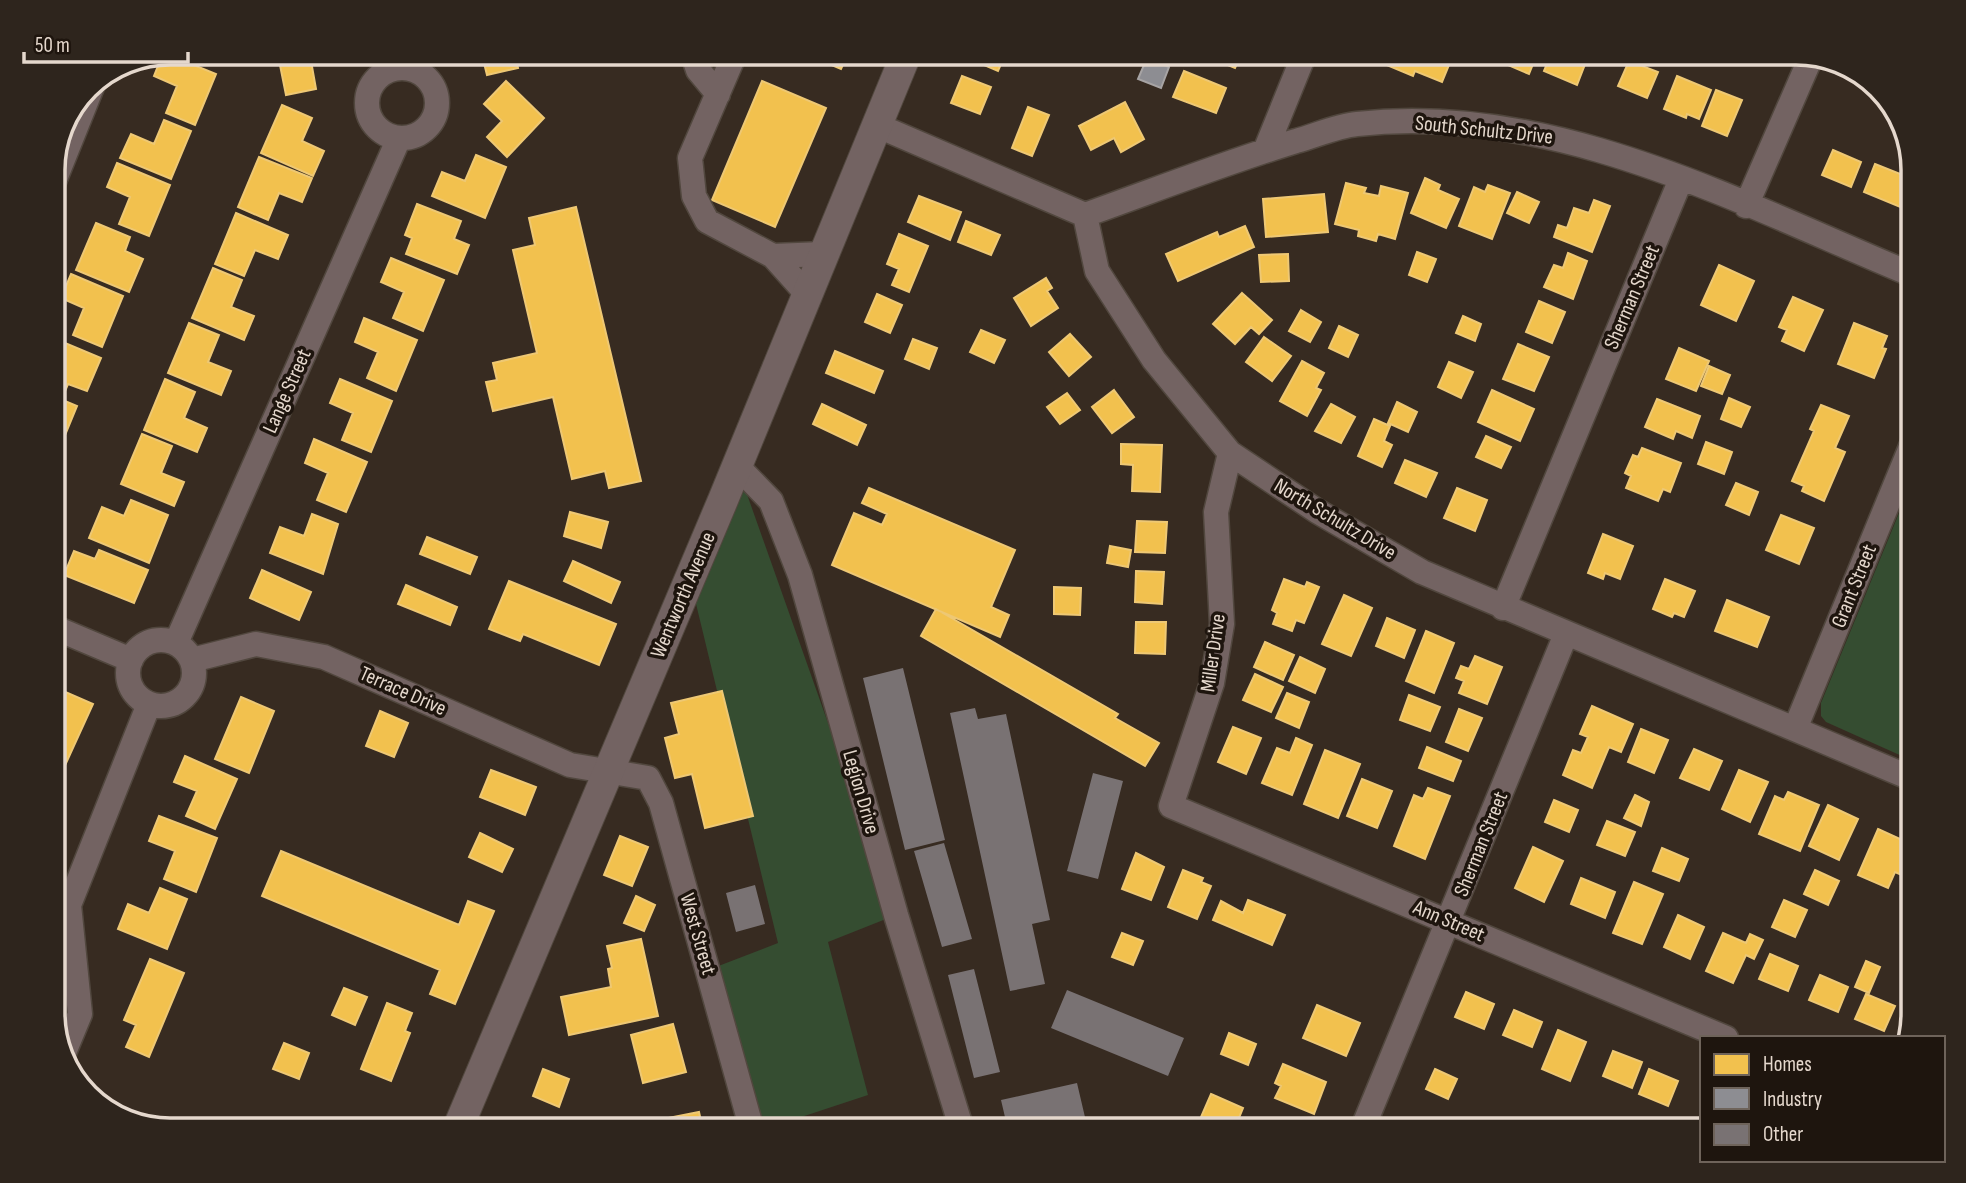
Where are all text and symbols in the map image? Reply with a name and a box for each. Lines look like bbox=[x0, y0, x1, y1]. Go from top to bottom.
scale bar bbox=[24, 21, 189, 65]
text: 50 m bbox=[35, 33, 70, 58]
street label: South Schultz Drive bbox=[1414, 110, 1554, 150]
street label: Sherman Street bbox=[1599, 241, 1665, 353]
street label: Lange Street bbox=[257, 345, 317, 437]
street label: North Schultz Drive bbox=[1270, 473, 1400, 565]
street label: Wentworth Avenue bbox=[645, 528, 721, 662]
street label: Grant Street bbox=[1826, 541, 1882, 631]
street label: Miller Drive bbox=[1195, 612, 1231, 694]
street label: Terrace Drive bbox=[356, 661, 450, 721]
street label: Legion Drive bbox=[837, 747, 885, 837]
street label: Sherman Street bbox=[1449, 788, 1513, 900]
street label: West Street bbox=[674, 890, 722, 978]
street label: Ann Street bbox=[1409, 894, 1488, 947]
legend bbox=[1700, 1036, 1945, 1162]
text: Homes bbox=[1763, 1052, 1812, 1077]
text: Industry bbox=[1763, 1087, 1822, 1112]
text: Other bbox=[1763, 1122, 1803, 1147]

